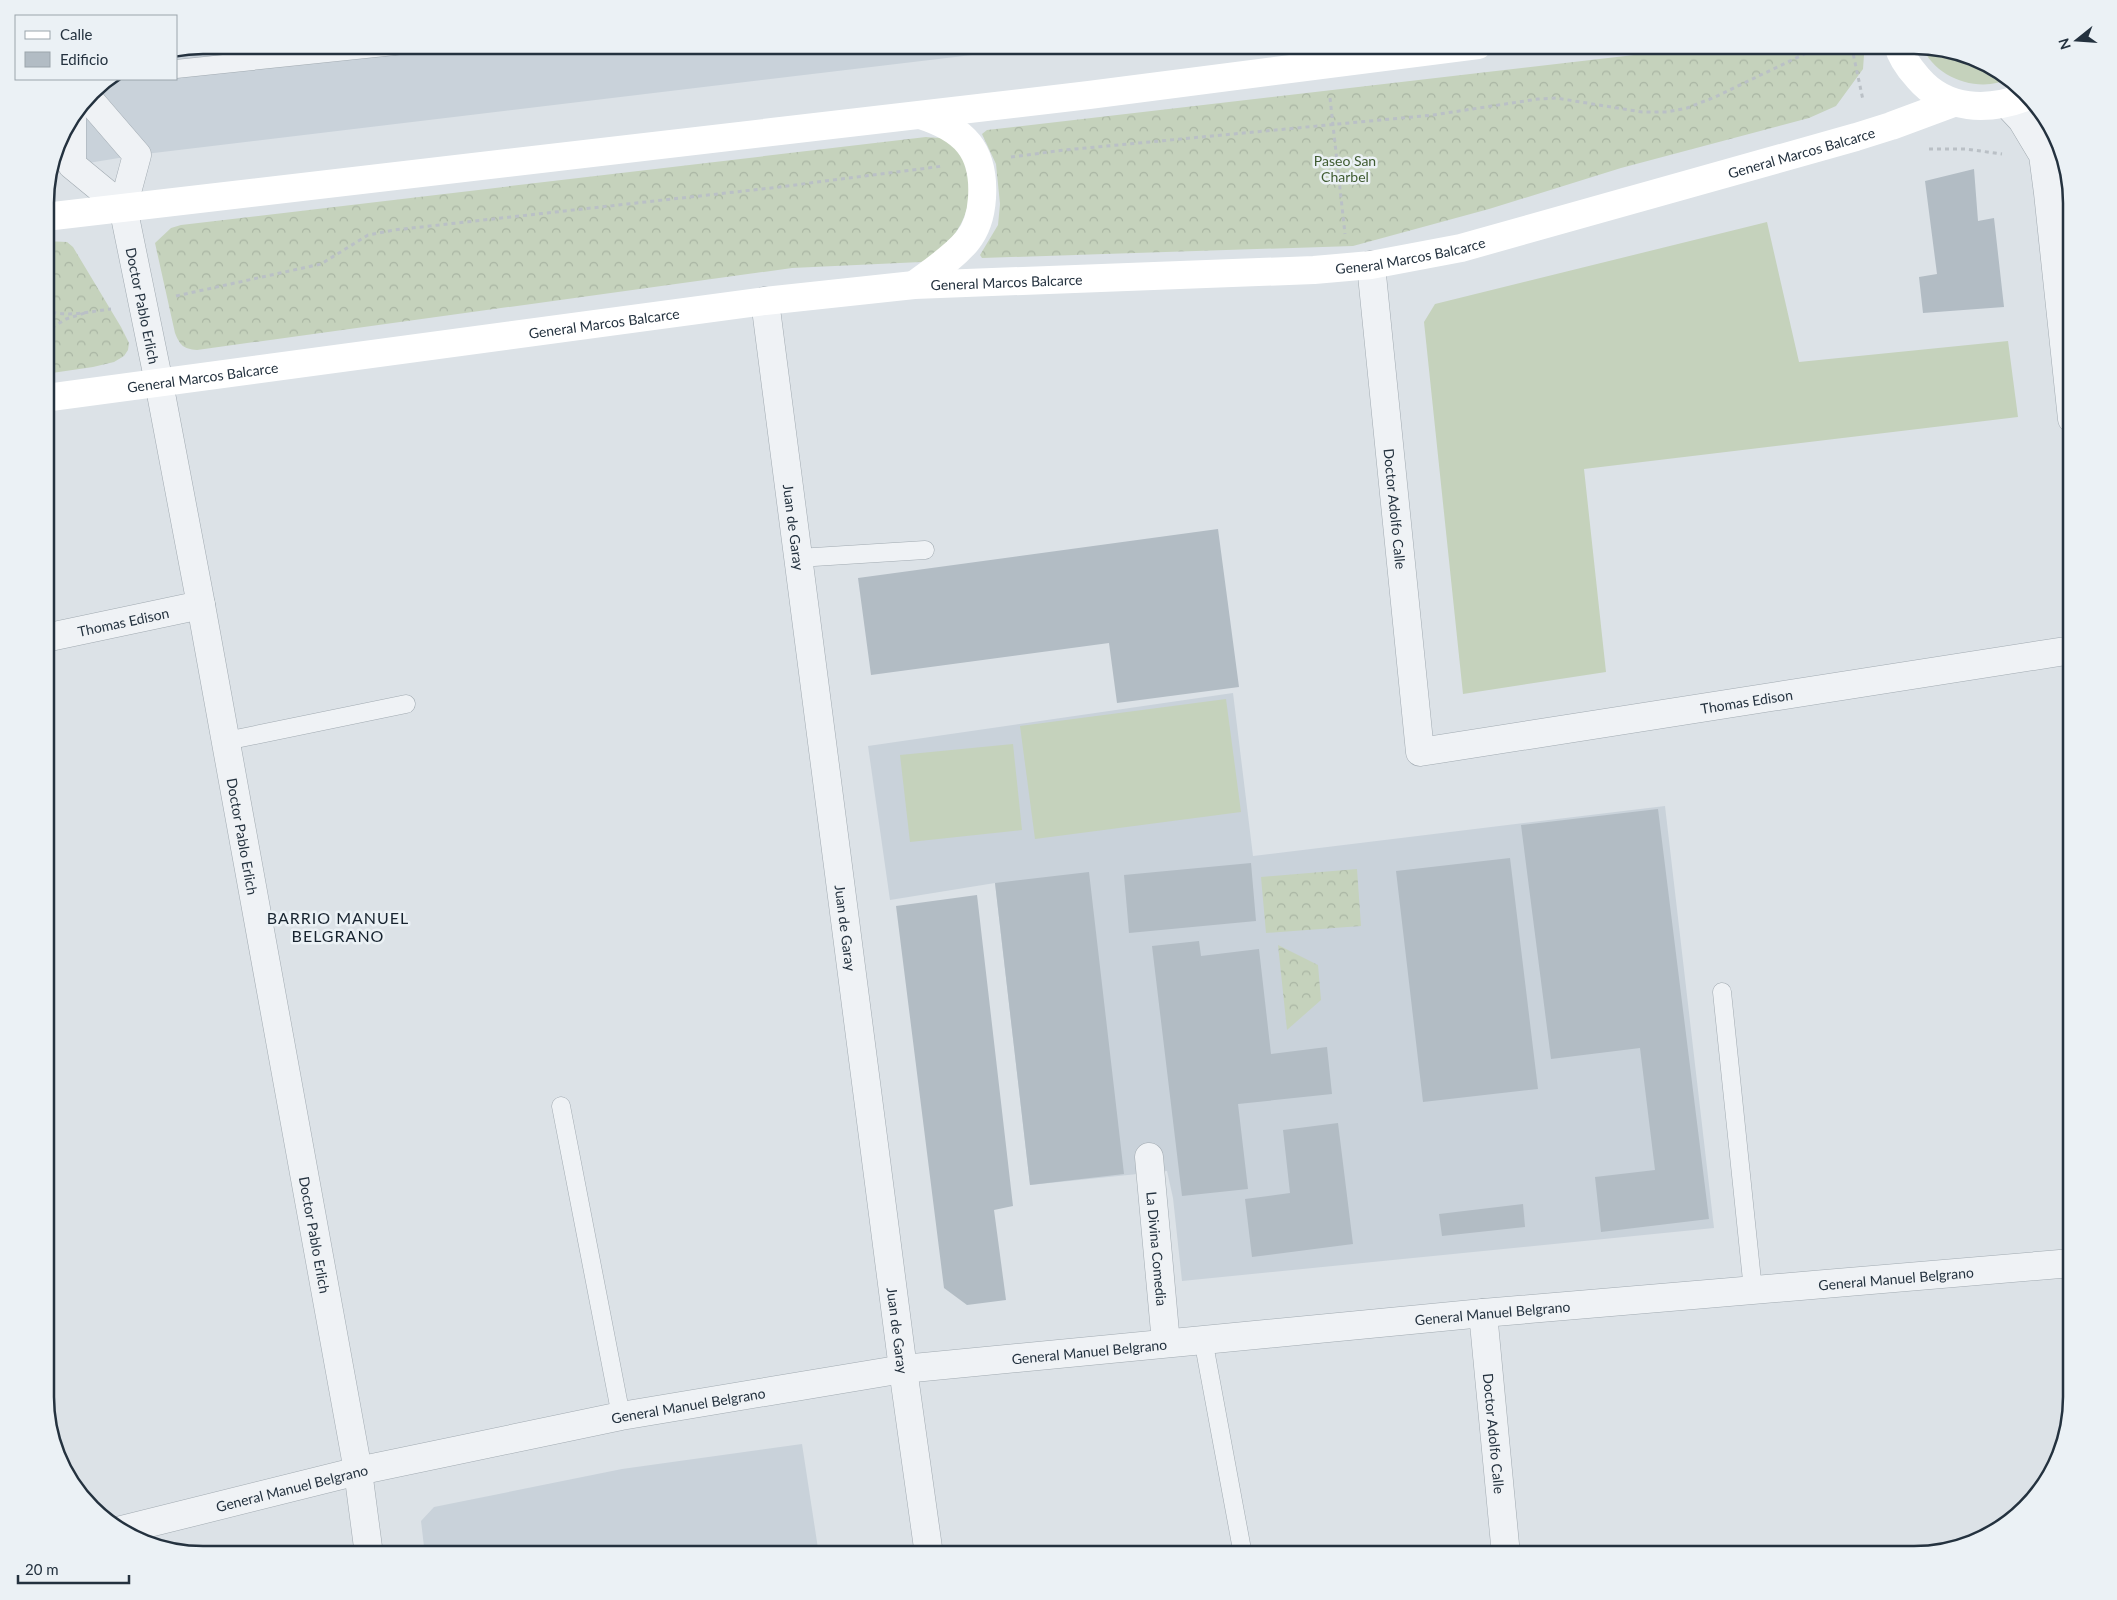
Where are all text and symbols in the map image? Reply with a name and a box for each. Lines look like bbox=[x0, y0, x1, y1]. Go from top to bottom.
legend bbox=[15, 15, 178, 80]
north arrow bbox=[2052, 15, 2102, 65]
text: Calle bbox=[60, 25, 93, 43]
text: N bbox=[2054, 36, 2074, 52]
text: Edificio bbox=[60, 50, 108, 68]
street label: General Marcos Balcarce bbox=[1726, 123, 1877, 181]
park label: Paseo San Charbel bbox=[1314, 152, 1376, 185]
street label: General Marcos Balcarce bbox=[1335, 233, 1487, 277]
street label: Doctor Pablo Erlich bbox=[123, 246, 163, 365]
street label: General Marcos Balcarce bbox=[930, 270, 1083, 293]
street label: General Marcos Balcarce bbox=[527, 304, 680, 341]
street label: General Marcos Balcarce bbox=[126, 358, 279, 395]
street label: Doctor Adolfo Calle bbox=[1381, 448, 1410, 570]
street label: Juan de Garay bbox=[780, 483, 808, 572]
street label: Thomas Edison bbox=[76, 604, 170, 639]
street label: Thomas Edison bbox=[1699, 685, 1794, 716]
street label: Doctor Pablo Erlich bbox=[224, 776, 262, 896]
street label: Juan de Garay bbox=[832, 884, 860, 973]
district label: BARRIO MANUEL BELGRANO bbox=[267, 908, 409, 945]
street label: Doctor Pablo Erlich bbox=[296, 1175, 334, 1295]
street label: La Divina Comedia bbox=[1144, 1191, 1171, 1307]
street label: General Manuel Belgrano bbox=[1818, 1263, 1974, 1293]
street label: Juan de Garay bbox=[884, 1286, 912, 1375]
street label: General Manuel Belgrano bbox=[1414, 1297, 1571, 1328]
street label: General Manuel Belgrano bbox=[1011, 1335, 1168, 1367]
street label: Doctor Adolfo Calle bbox=[1480, 1372, 1509, 1495]
street label: General Manuel Belgrano bbox=[610, 1384, 767, 1426]
street label: General Manuel Belgrano bbox=[214, 1461, 369, 1515]
scale bar bbox=[18, 1552, 129, 1584]
text: 20 m bbox=[25, 1560, 59, 1578]

